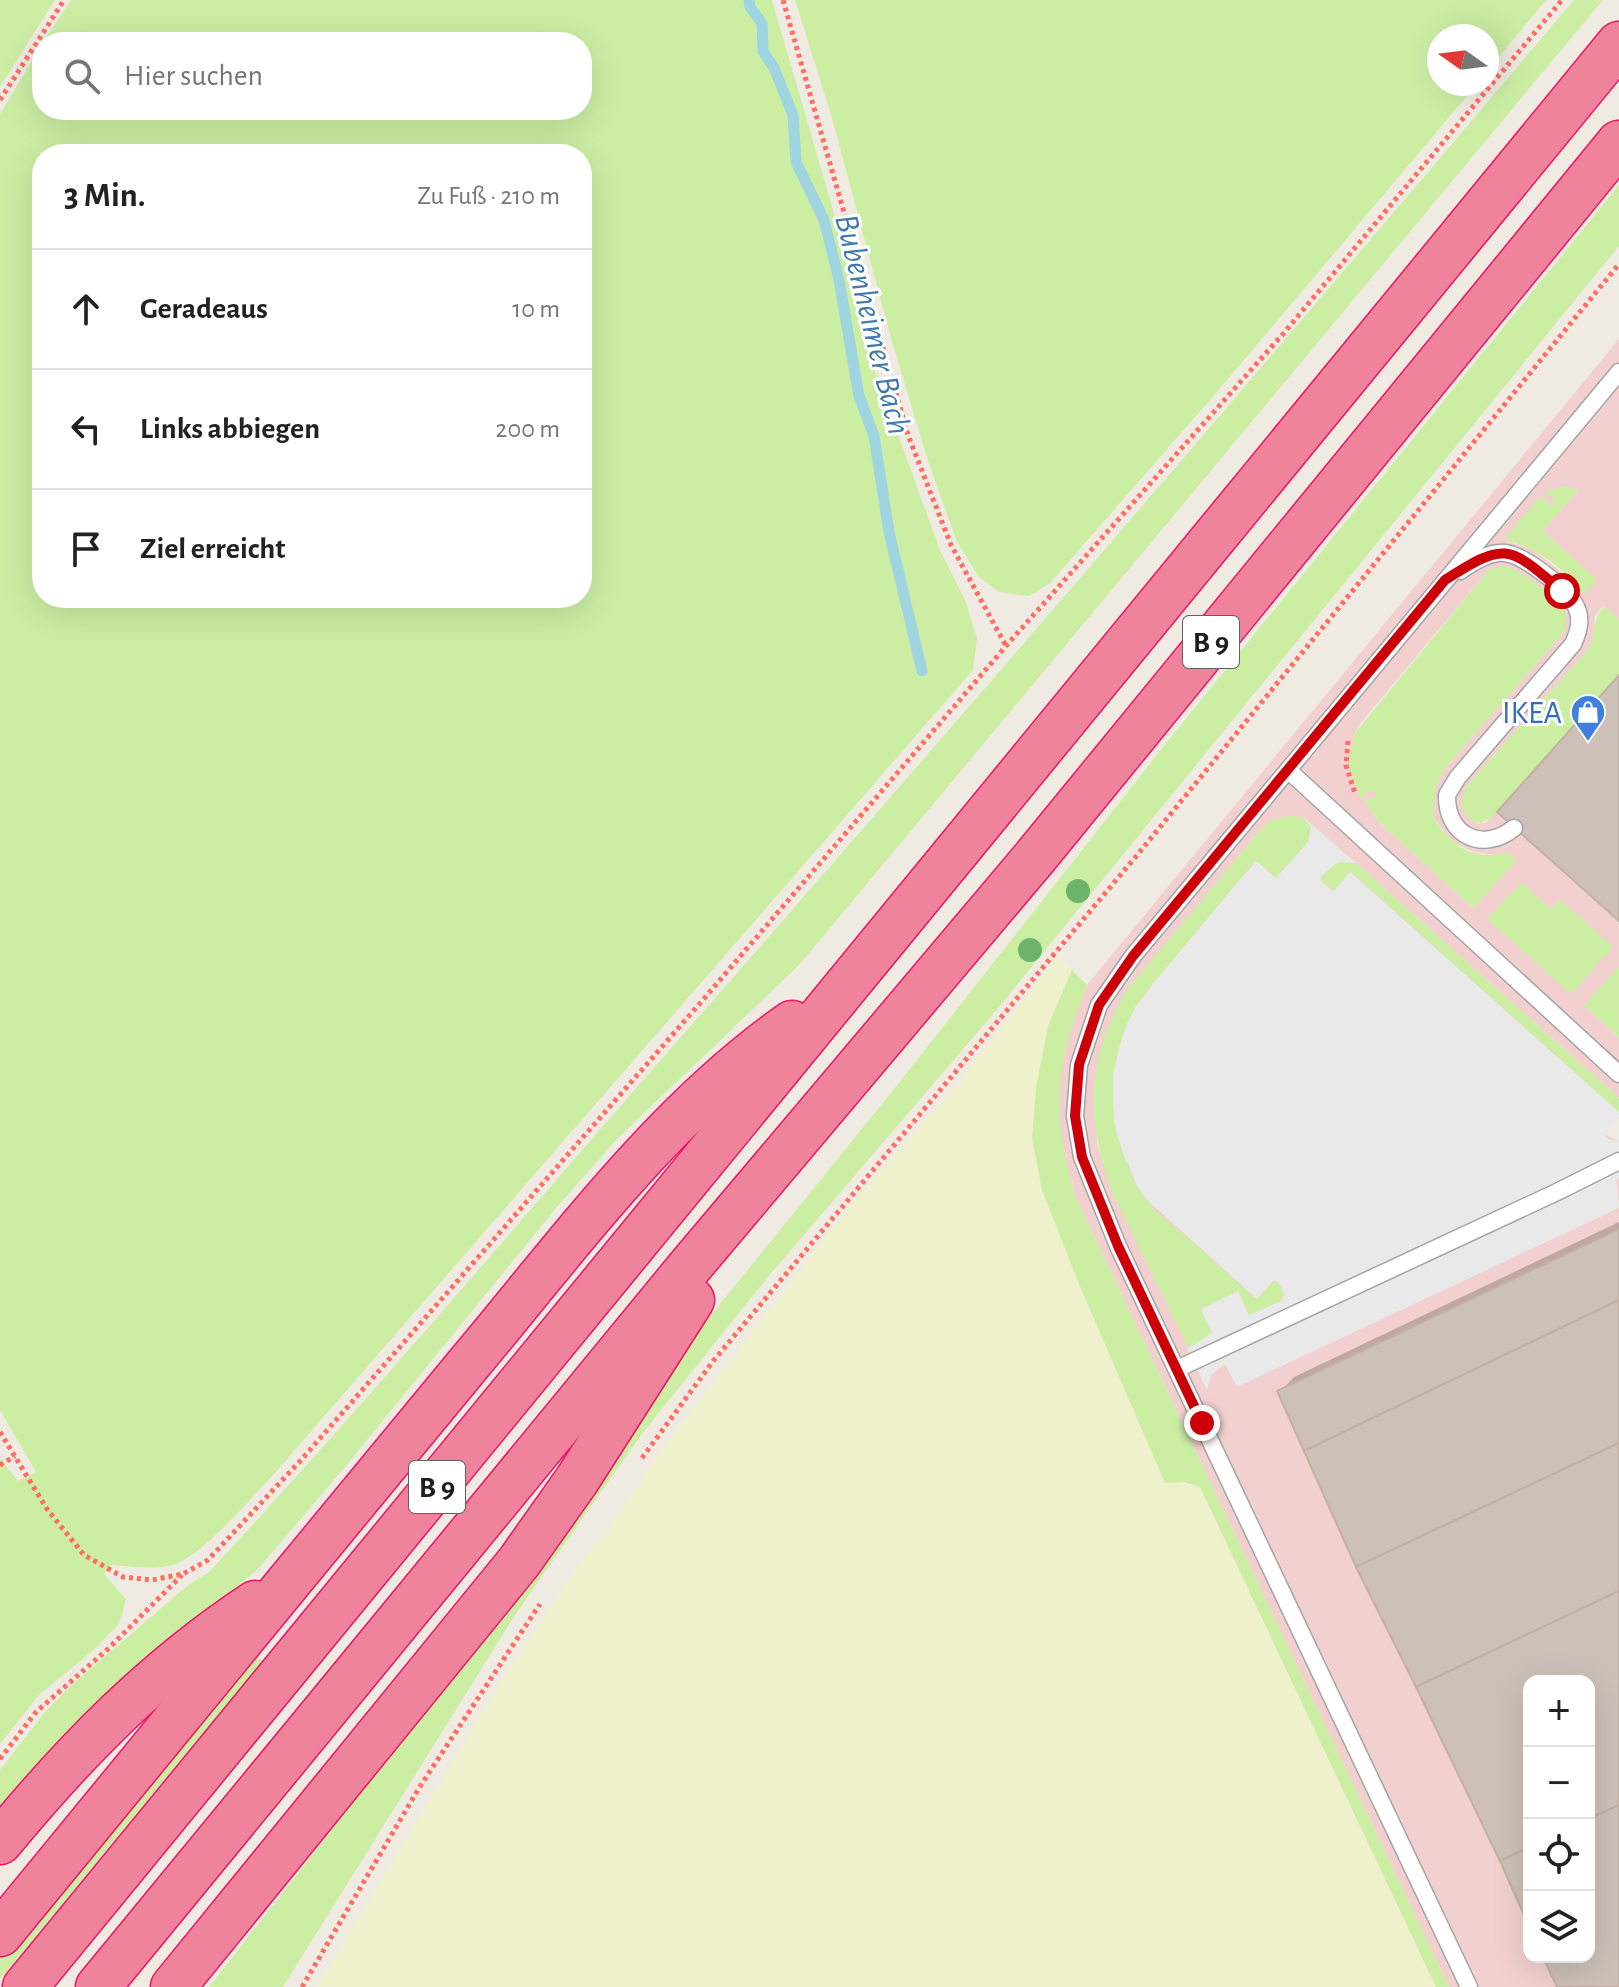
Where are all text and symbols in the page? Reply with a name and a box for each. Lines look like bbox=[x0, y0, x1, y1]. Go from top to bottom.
north arrow bbox=[1427, 24, 1499, 96]
search box bbox=[32, 32, 592, 120]
icon: search bbox=[60, 54, 104, 98]
text: Hier suchen bbox=[124, 61, 263, 91]
text: 3 Min. bbox=[64, 179, 146, 213]
text: Zu Fuß · 210 m bbox=[417, 183, 560, 209]
water label: Bubenheimer Bach bbox=[828, 211, 916, 438]
icon: ahead bbox=[64, 287, 108, 331]
text: Geradeaus bbox=[140, 294, 268, 324]
text: 10 m bbox=[512, 296, 560, 322]
icon: left bbox=[64, 407, 108, 451]
text: Links abbiegen bbox=[140, 414, 320, 444]
text: 200 m bbox=[496, 416, 560, 442]
icon: arrive bbox=[64, 527, 108, 571]
text: Ziel erreicht bbox=[140, 534, 285, 564]
route start bbox=[1544, 573, 1580, 609]
road number: B 9 bbox=[1183, 616, 1239, 668]
shop icon: IKEA bbox=[1569, 693, 1607, 743]
place label: IKEA bbox=[1502, 697, 1562, 729]
route end bbox=[1184, 1405, 1220, 1441]
road number: B 9 bbox=[409, 1461, 465, 1513]
map controls bbox=[1523, 1675, 1595, 1963]
button: + bbox=[1523, 1675, 1595, 1747]
button: − bbox=[1523, 1747, 1595, 1819]
button: locate bbox=[1523, 1819, 1595, 1891]
button: layers bbox=[1523, 1891, 1595, 1963]

